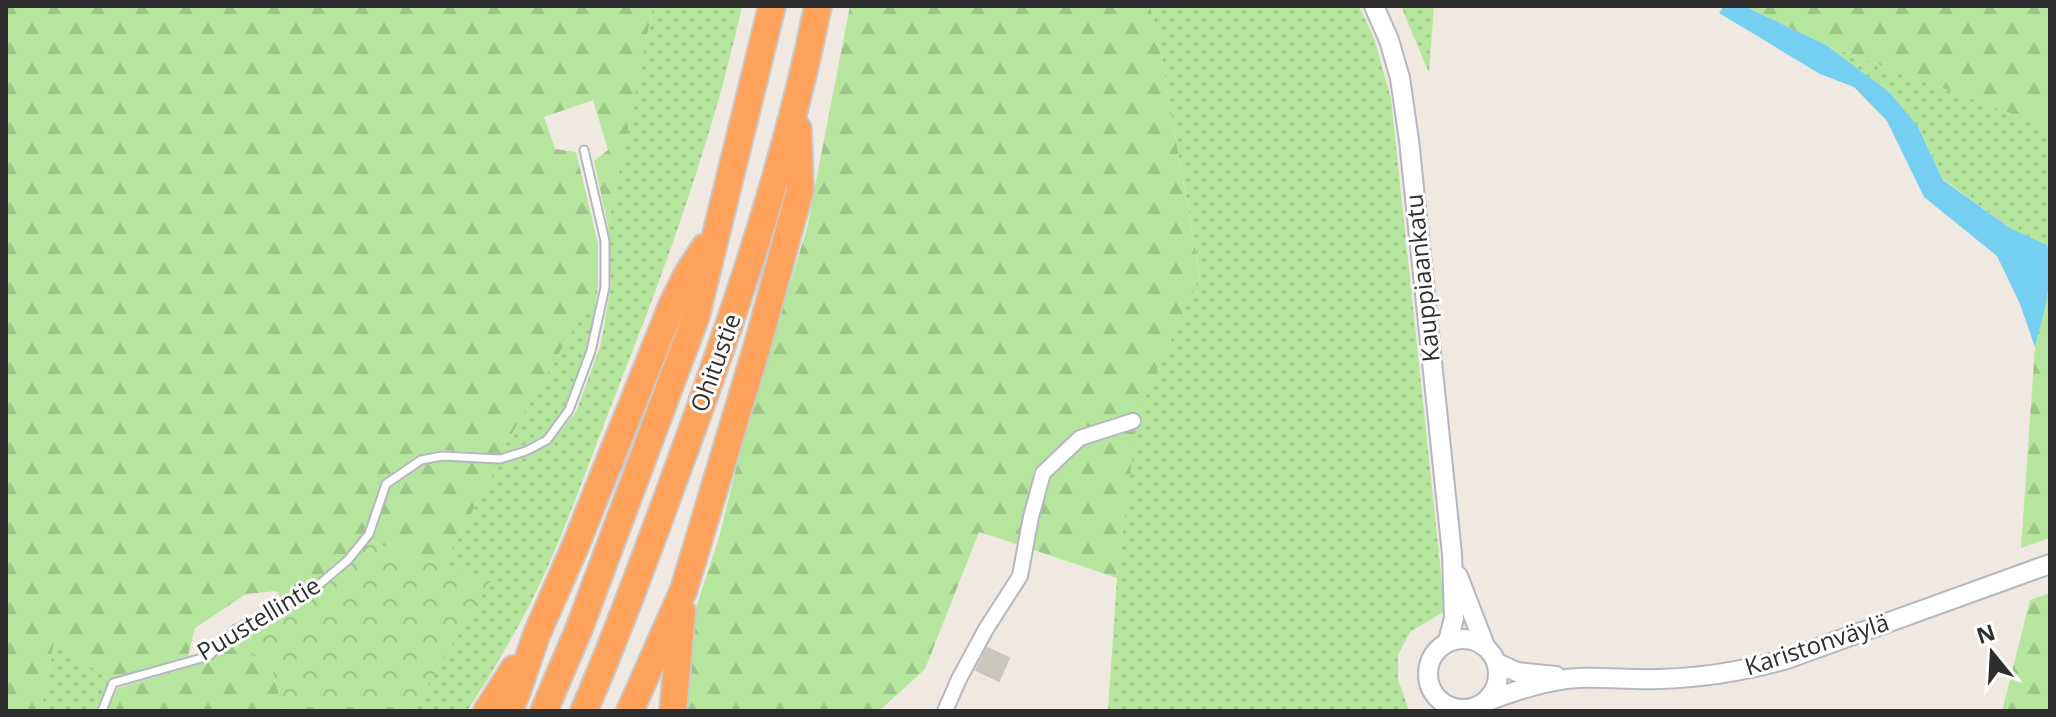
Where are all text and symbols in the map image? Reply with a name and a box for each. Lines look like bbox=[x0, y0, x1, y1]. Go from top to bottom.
street label: Kauppiaankatu bbox=[1396, 192, 1447, 364]
street label: Ohitustie bbox=[682, 309, 748, 416]
street label: Puustellintie bbox=[190, 568, 326, 667]
street label: Karistonväylä bbox=[1740, 605, 1893, 682]
north arrow bbox=[1952, 613, 2032, 693]
text: N bbox=[1972, 616, 1999, 650]

